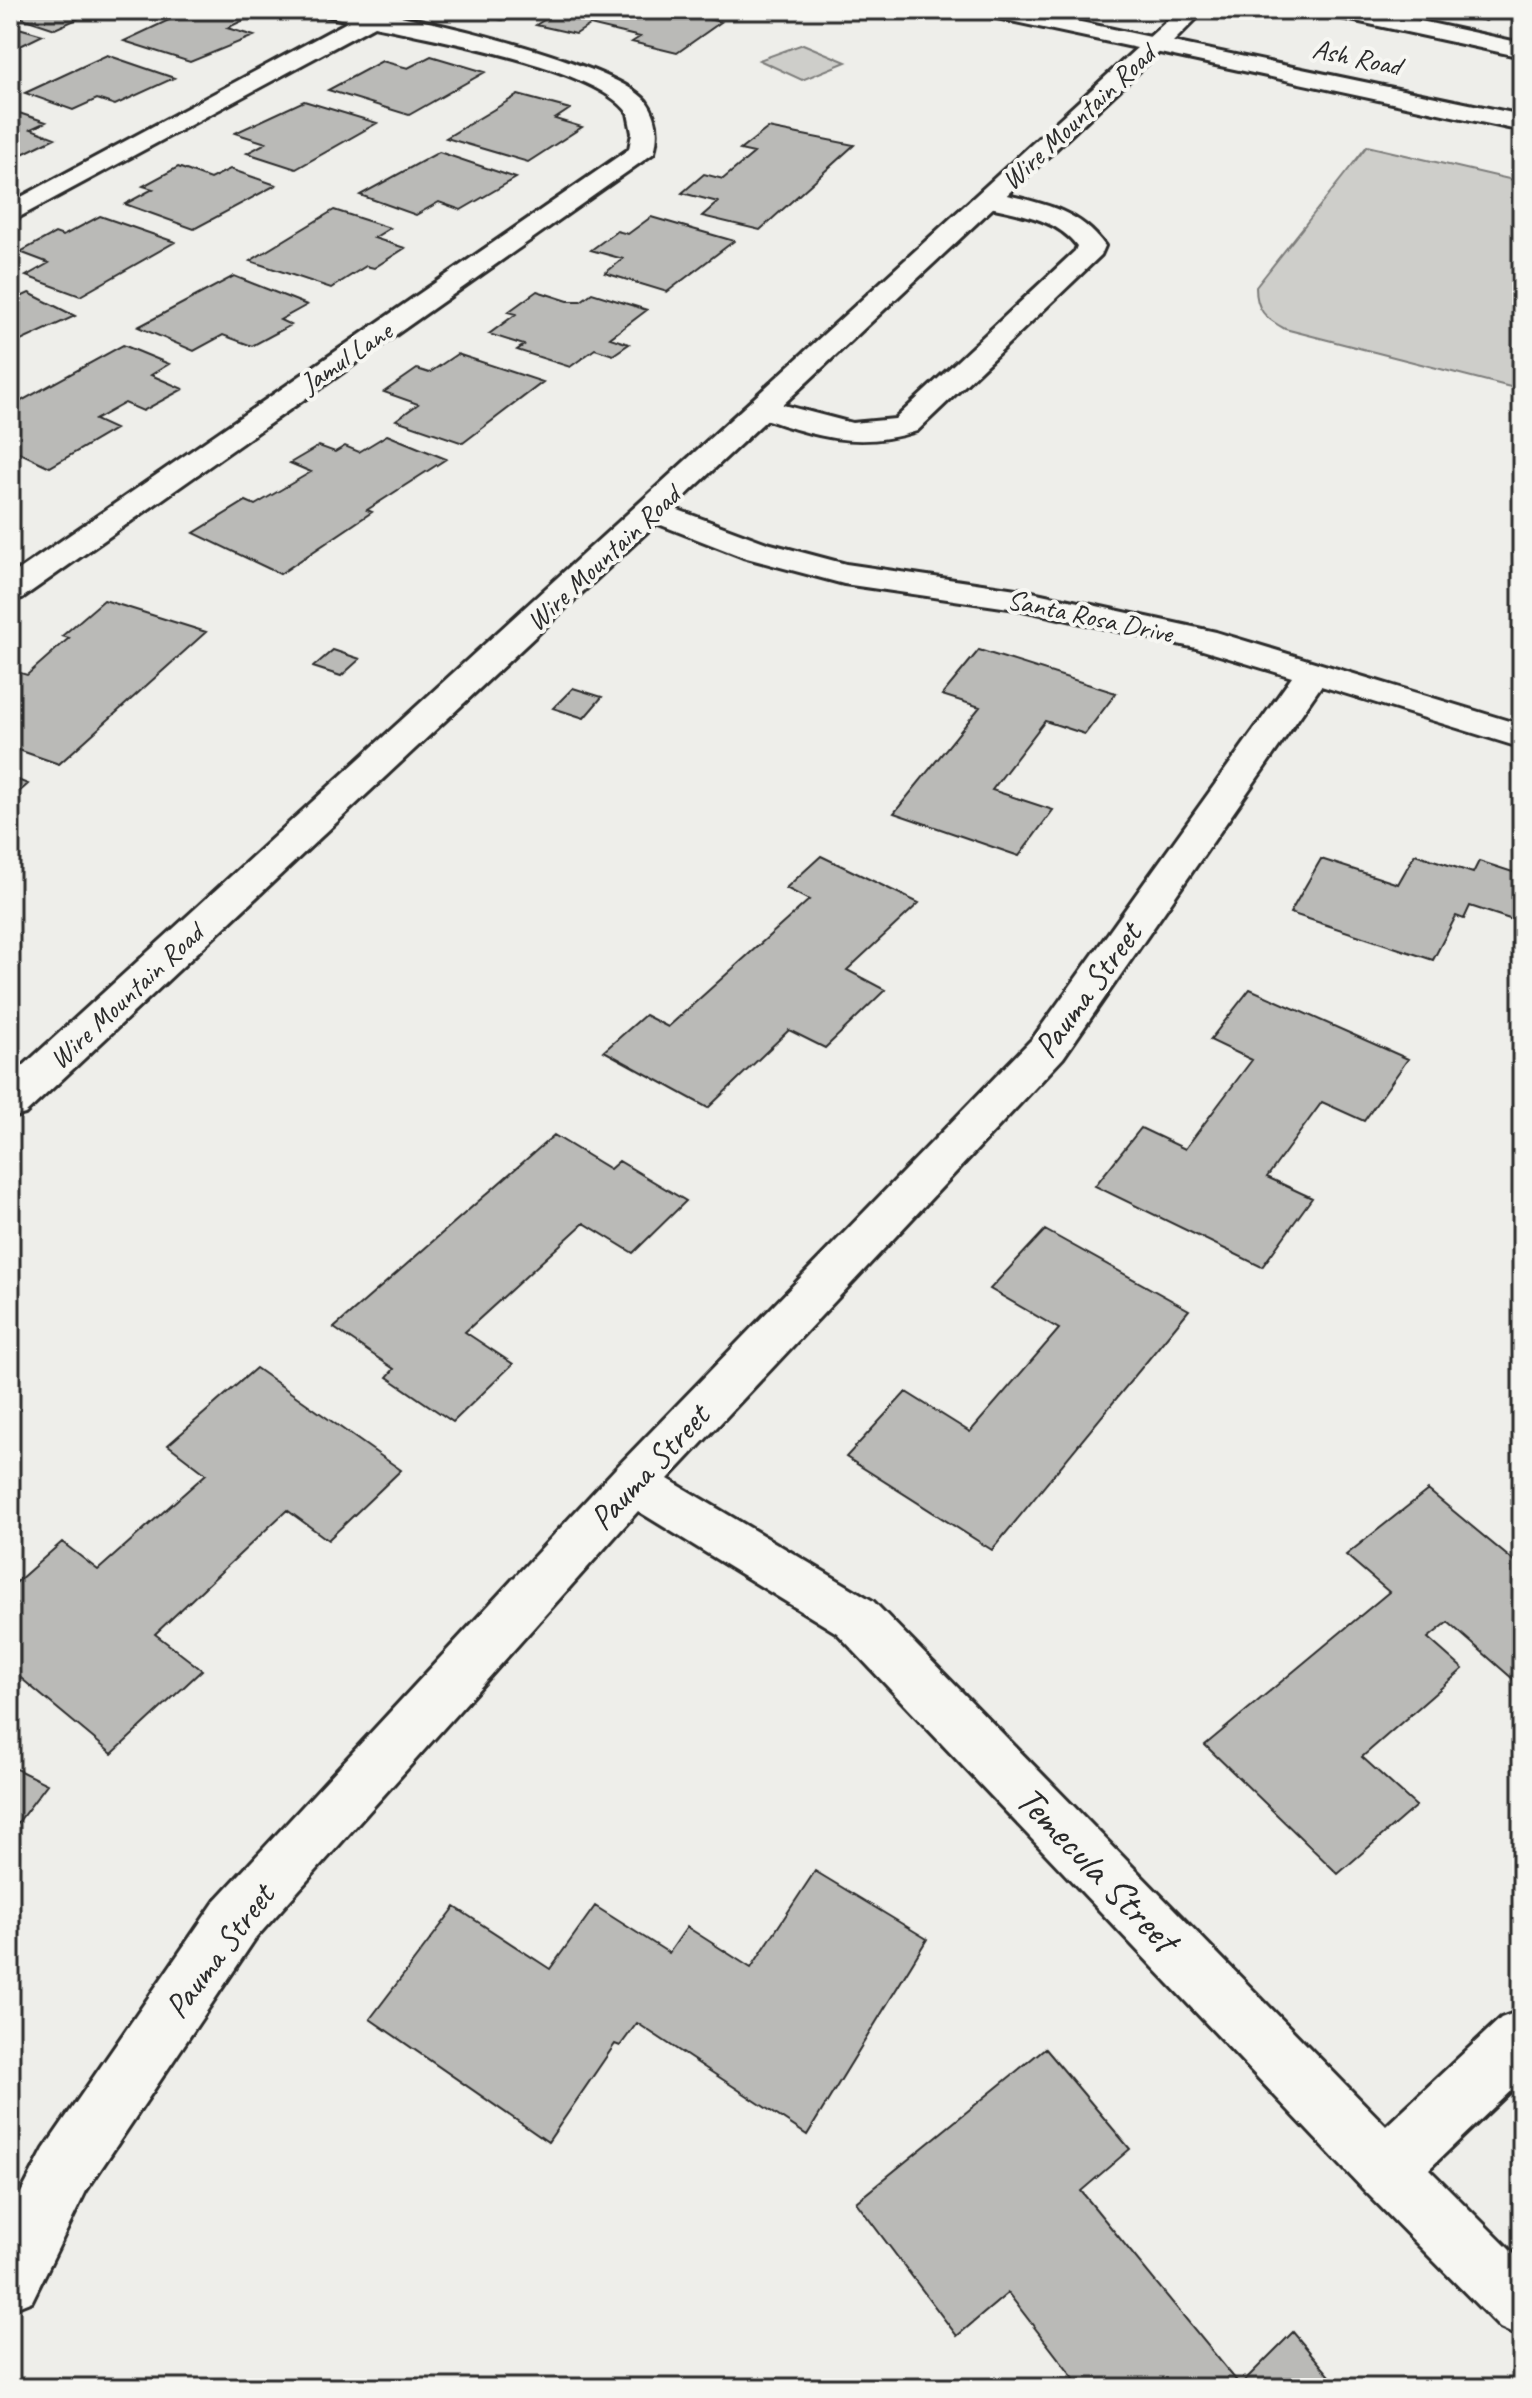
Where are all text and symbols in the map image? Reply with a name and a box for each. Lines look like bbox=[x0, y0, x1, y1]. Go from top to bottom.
street label: Ash Road bbox=[1309, 31, 1408, 84]
street label: Wire Mountain Road bbox=[994, 34, 1165, 197]
street label: Jamul Lane bbox=[292, 313, 400, 401]
street label: Wire Mountain Road bbox=[519, 475, 690, 638]
street label: Santa Rosa Drive bbox=[1004, 581, 1178, 651]
street label: Pauma Street bbox=[1024, 911, 1153, 1066]
street label: Wire Mountain Road bbox=[42, 913, 213, 1076]
street label: Pauma Street bbox=[580, 1392, 721, 1539]
street label: Temecula Street bbox=[1005, 1775, 1193, 1967]
street label: Pauma Street bbox=[155, 1873, 285, 2026]

